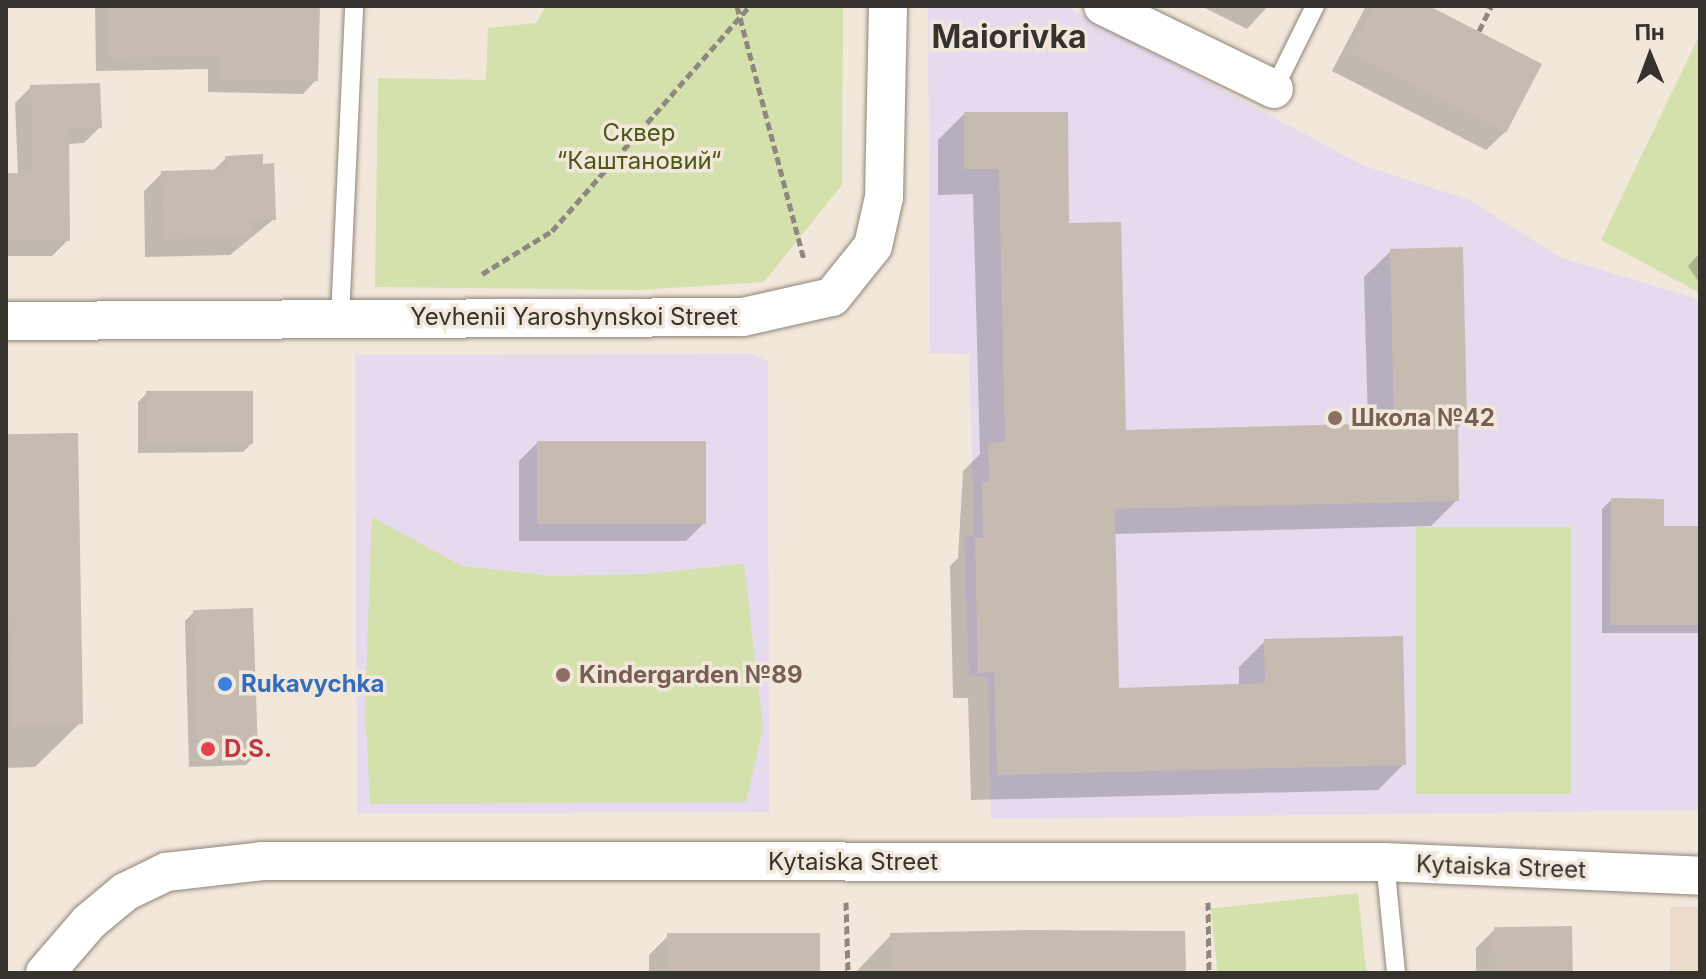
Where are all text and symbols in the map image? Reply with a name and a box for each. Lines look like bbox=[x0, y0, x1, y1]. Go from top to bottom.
north arrow bbox=[1610, 16, 1690, 96]
district label: Maiorivka bbox=[931, 18, 1087, 56]
text: Пн bbox=[1634, 19, 1665, 45]
park label: Сквер “Каштановий“ bbox=[557, 119, 721, 175]
street label: Yevhenii Yaroshynskoi Street bbox=[410, 303, 738, 331]
place label: Школа №42 bbox=[1351, 404, 1495, 432]
marker: Школа №42 bbox=[1326, 409, 1344, 427]
place label: Kindergarden №89 bbox=[579, 661, 802, 689]
marker: Kindergarden №89 bbox=[554, 666, 572, 684]
place label: Rukavychka bbox=[241, 670, 384, 698]
marker: Rukavychka bbox=[216, 675, 234, 693]
place label: D.S. bbox=[224, 735, 272, 763]
marker: D.S. bbox=[199, 740, 217, 758]
street label: Kytaiska Street bbox=[768, 848, 938, 876]
street label: Kytaiska Street bbox=[1416, 850, 1586, 884]

